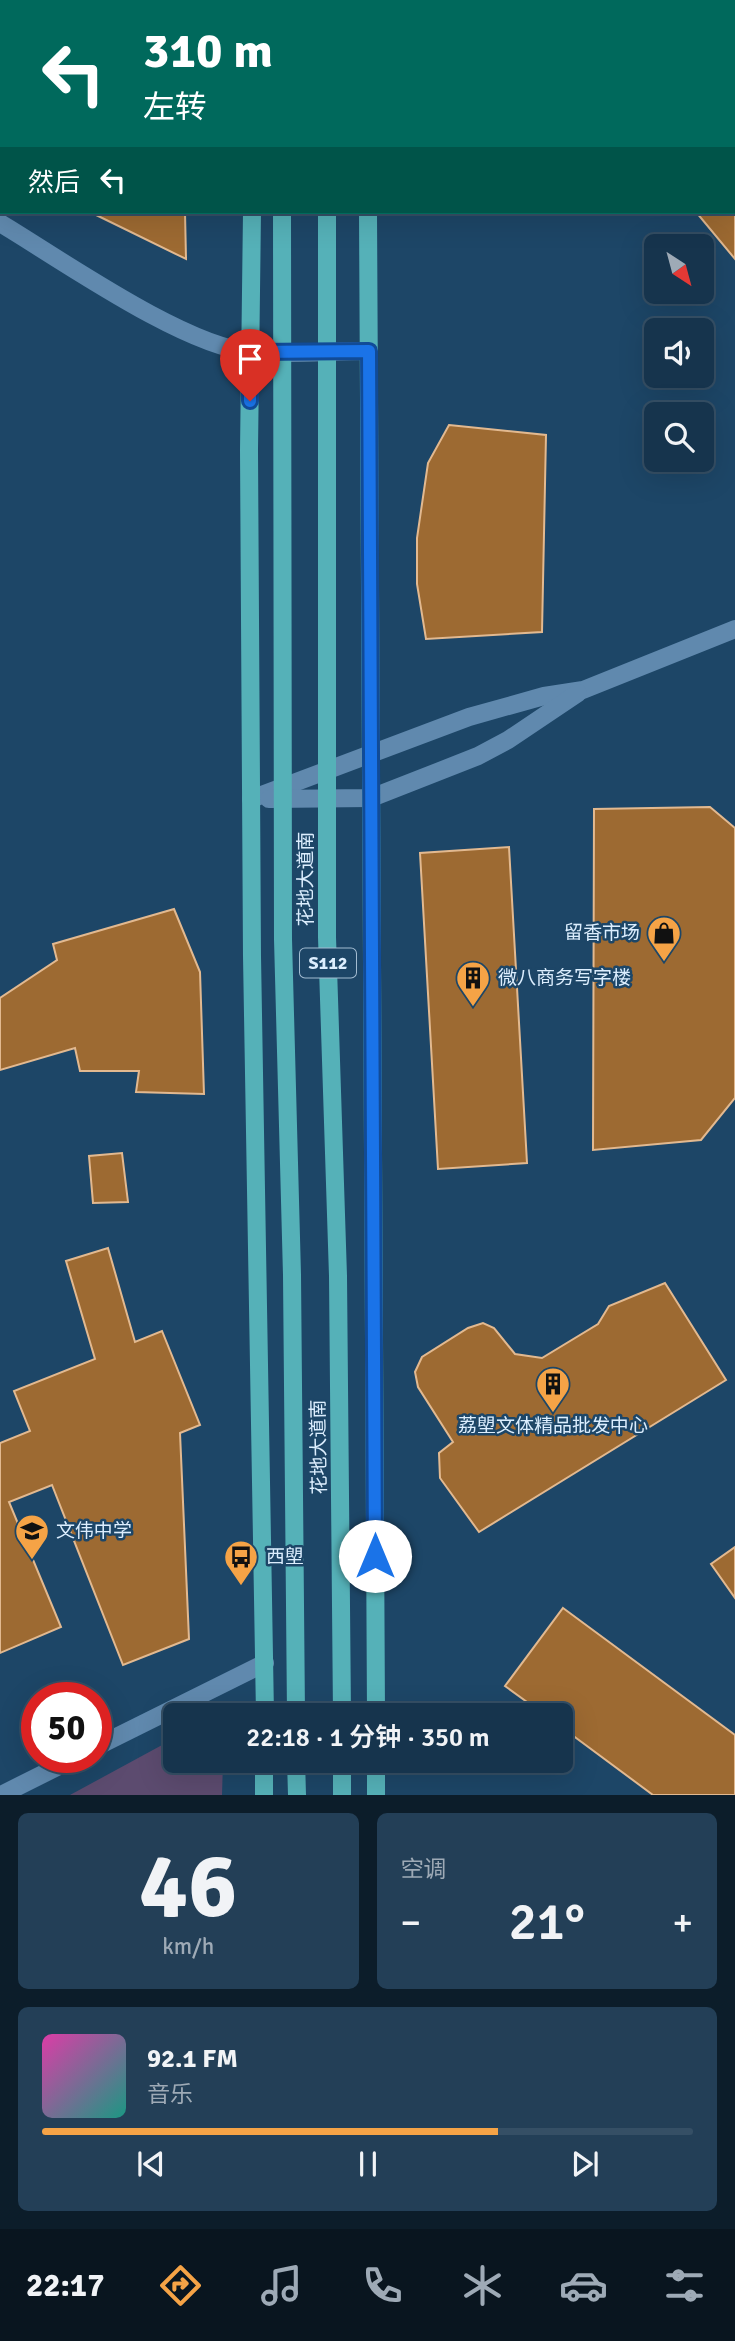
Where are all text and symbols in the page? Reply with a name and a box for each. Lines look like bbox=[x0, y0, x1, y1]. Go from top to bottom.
text: 310 m bbox=[143, 21, 273, 81]
icon: left bbox=[28, 28, 119, 119]
text: 左转 bbox=[143, 88, 207, 127]
icon: left bbox=[94, 161, 132, 199]
text: 然后 bbox=[28, 167, 80, 199]
north arrow bbox=[644, 234, 714, 304]
map controls bbox=[644, 234, 714, 472]
button: sound bbox=[644, 318, 714, 388]
pin bbox=[220, 329, 280, 401]
icon: arrive bbox=[231, 340, 269, 378]
button: search bbox=[644, 402, 714, 472]
street label: 花地大道南 bbox=[294, 831, 318, 927]
shop icon: 留香市场 bbox=[645, 914, 683, 963]
place label: 留香市场 bbox=[564, 921, 640, 945]
road number: S112 bbox=[300, 948, 356, 978]
building icon: 微八商务写字楼 bbox=[454, 959, 492, 1008]
place label: 微八商务写字楼 bbox=[498, 966, 631, 990]
building icon: 荔塱文体精品批发中心 bbox=[534, 1365, 572, 1414]
street label: 花地大道南 bbox=[306, 1399, 332, 1495]
place label: 荔塱文体精品批发中心 bbox=[458, 1414, 648, 1438]
school or university icon: 文伟中学 bbox=[13, 1512, 51, 1561]
place label: 文伟中学 bbox=[56, 1519, 132, 1543]
position arrow bbox=[338, 1519, 412, 1593]
bus stop icon: 西塱 bbox=[222, 1538, 260, 1587]
place label: 西塱 bbox=[266, 1545, 304, 1569]
speed limit sign: 50 bbox=[21, 1682, 112, 1773]
text: 22:18 · 1 分钟 · 350 m bbox=[246, 1722, 490, 1754]
text: 46 bbox=[139, 1830, 237, 1943]
text: 空调 bbox=[401, 1855, 447, 1884]
text: 21° bbox=[509, 1890, 585, 1954]
text: − bbox=[401, 1899, 421, 1946]
text: + bbox=[672, 1899, 693, 1946]
text: km/h bbox=[162, 1932, 214, 1961]
text: 92.1 FM bbox=[147, 2043, 238, 2075]
text: 音乐 bbox=[147, 2080, 193, 2109]
icon: previous bbox=[132, 2145, 170, 2183]
icon: pause bbox=[349, 2145, 387, 2183]
icon: next bbox=[566, 2145, 604, 2183]
icon: directions bbox=[156, 2261, 205, 2310]
icon: music bbox=[257, 2261, 306, 2310]
icon: phone bbox=[358, 2261, 407, 2310]
icon: climate bbox=[458, 2261, 507, 2310]
icon: car bbox=[559, 2261, 608, 2310]
icon: filters bbox=[660, 2261, 709, 2310]
text: 22:17 bbox=[26, 2266, 104, 2305]

